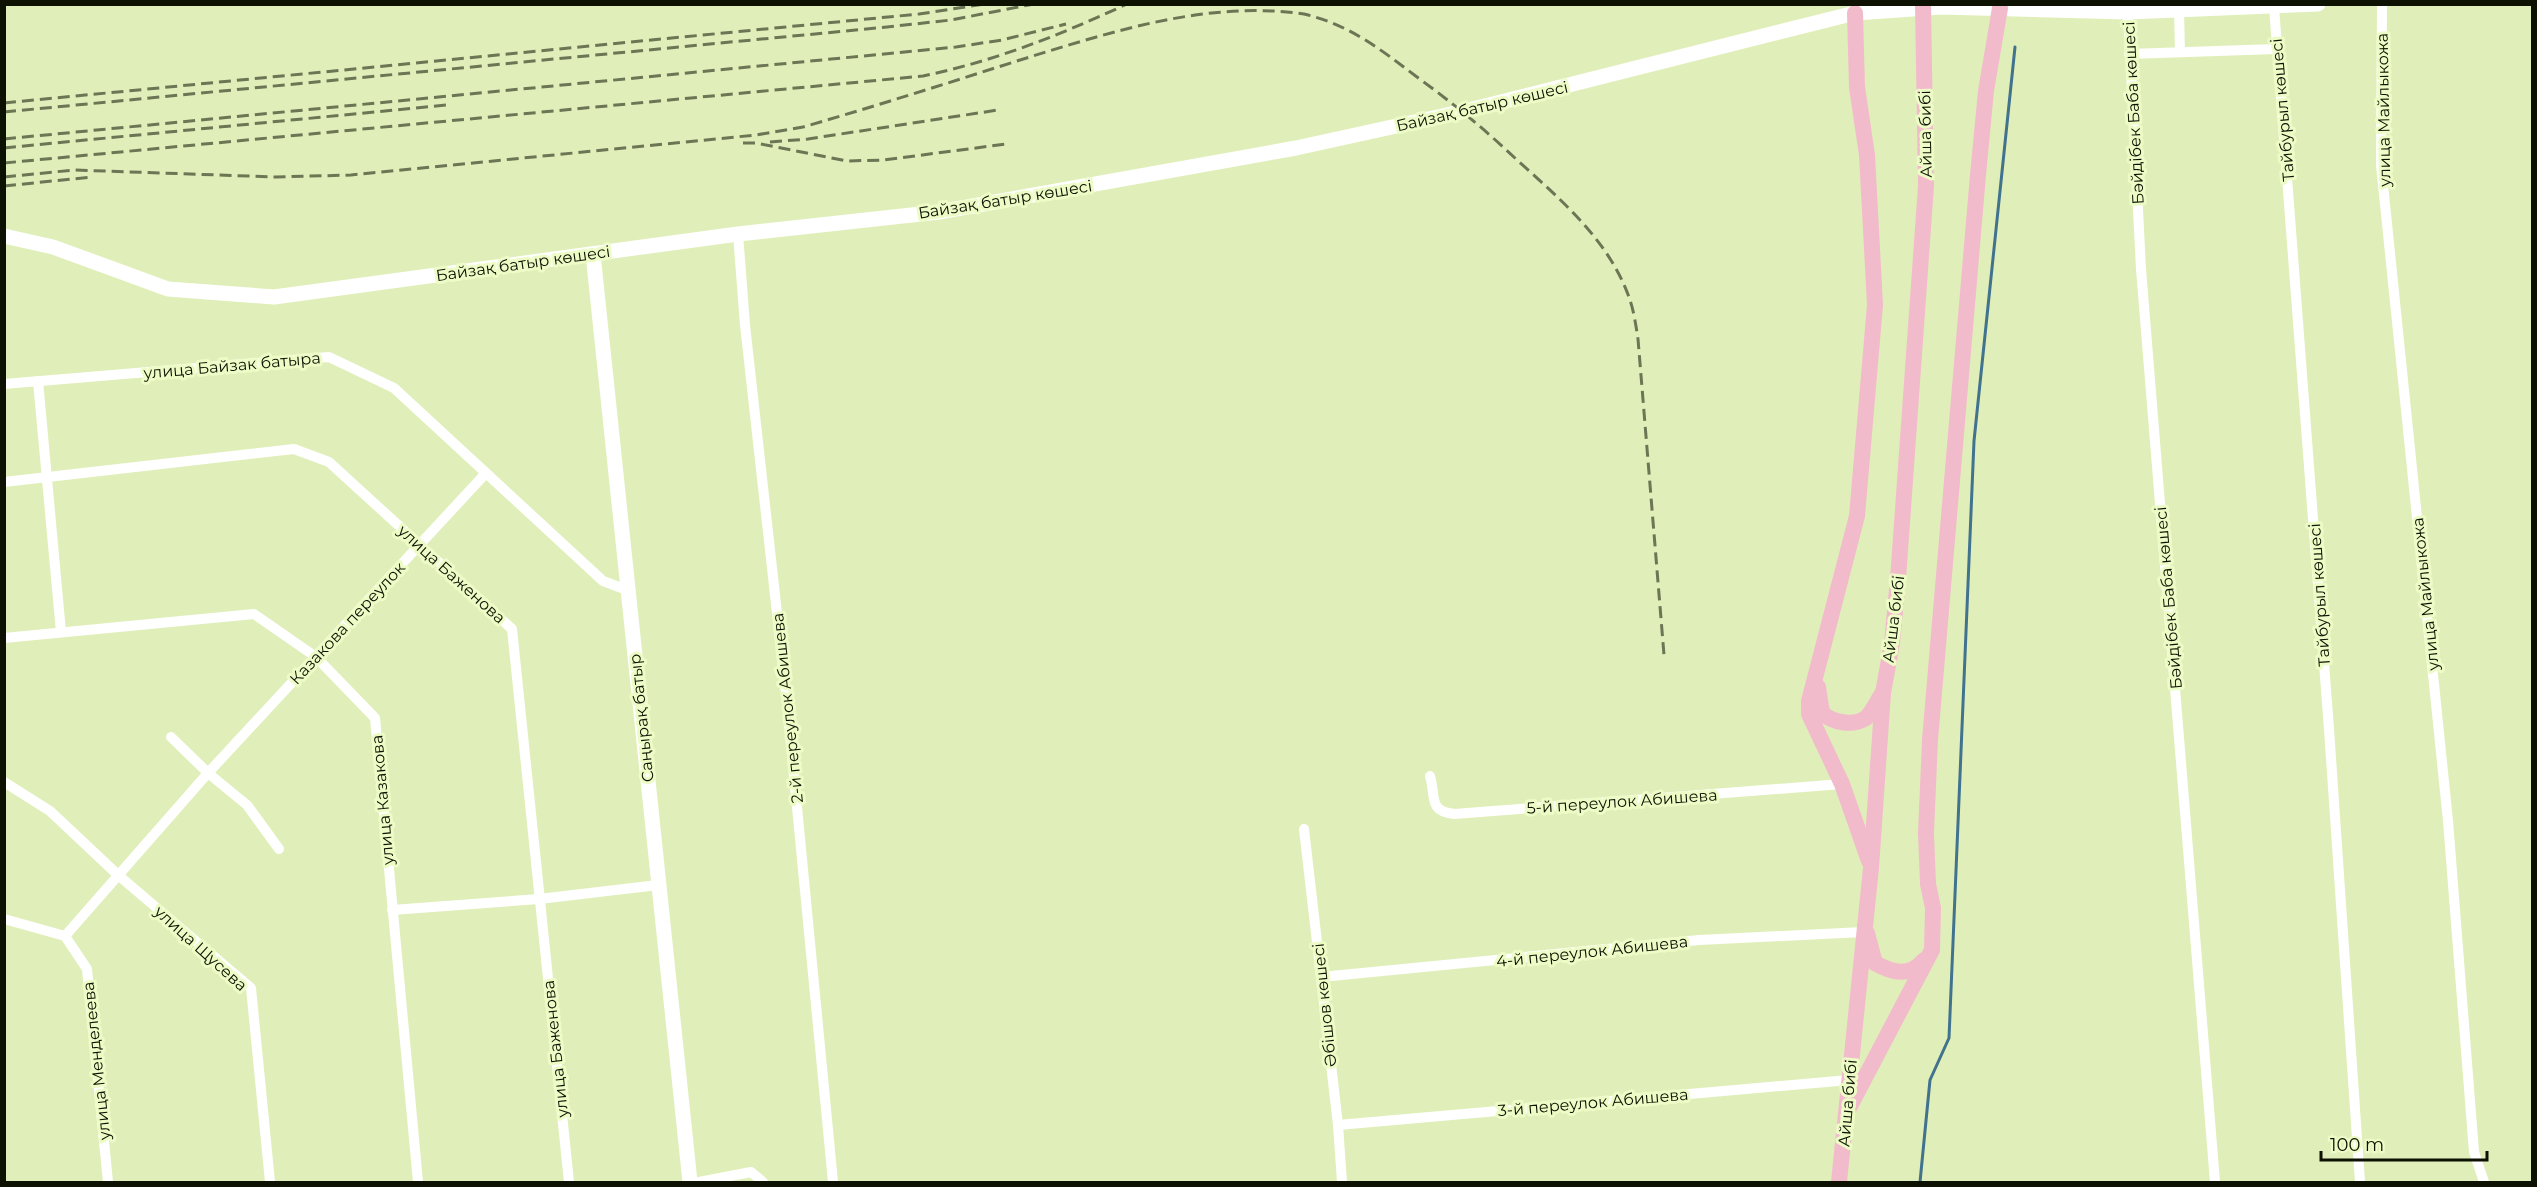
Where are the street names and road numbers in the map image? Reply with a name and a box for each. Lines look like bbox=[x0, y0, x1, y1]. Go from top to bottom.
street label: Бәйдібек Баба көшесі bbox=[2119, 21, 2148, 205]
street label: улица Майлыкожа bbox=[2373, 33, 2394, 188]
street label: Тайбурыл көшесі bbox=[2267, 38, 2298, 182]
street label: Байзақ батыр көшесі bbox=[1394, 77, 1570, 136]
street label: Айша бибі bbox=[1915, 90, 1936, 178]
street label: Байзақ батыр көшесі bbox=[917, 176, 1093, 223]
street label: Байзақ батыр көшесі bbox=[435, 242, 611, 285]
street label: улица Байзак батыра bbox=[142, 348, 321, 383]
street label: Бәйдібек Баба көшесі bbox=[2151, 506, 2186, 690]
street label: улица Майлыкожа bbox=[2408, 516, 2443, 672]
street label: улица Баженова bbox=[393, 520, 509, 628]
street label: Тайбурыл көшесі bbox=[2305, 523, 2334, 667]
street label: Казакова переулок bbox=[286, 558, 409, 688]
street label: Айша бибі bbox=[1879, 574, 1908, 664]
street label: 2-й переулок Абишева bbox=[768, 612, 807, 804]
street label: Саңырақ батыр bbox=[625, 653, 658, 783]
street label: улица Казакова bbox=[367, 734, 398, 867]
street label: 5-й переулок Абишева bbox=[1526, 785, 1718, 818]
street label: улица Щусева bbox=[150, 901, 251, 995]
street label: 4-й переулок Абишева bbox=[1495, 932, 1689, 971]
street label: Әбішов көшесі bbox=[1309, 942, 1340, 1068]
street label: улица Баженова bbox=[539, 979, 572, 1120]
street label: улица Менделеева bbox=[79, 981, 114, 1142]
street label: Айша бибі bbox=[1834, 1059, 1861, 1148]
street label: 3-й переулок Абишева bbox=[1497, 1085, 1689, 1120]

